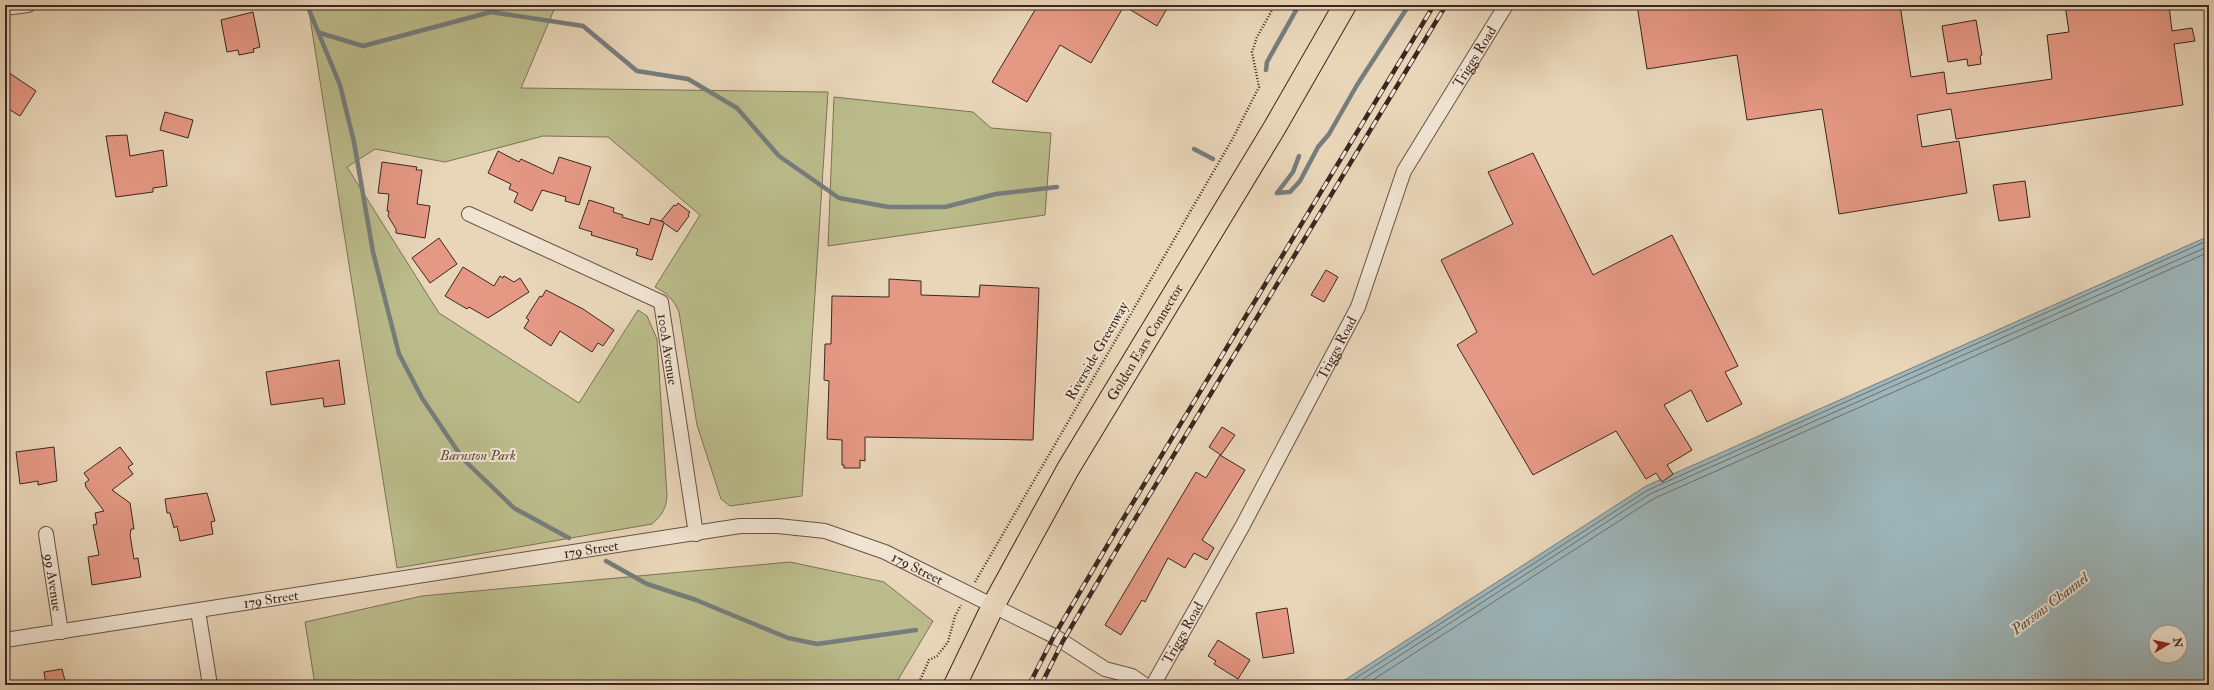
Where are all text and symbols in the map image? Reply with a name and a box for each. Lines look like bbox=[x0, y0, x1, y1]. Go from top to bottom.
street label: Triggs Road bbox=[1449, 23, 1500, 90]
street label: Golden Ears Connector bbox=[1103, 280, 1187, 404]
street label: Riverside Greenway bbox=[1062, 298, 1133, 404]
street label: 100A Avenue bbox=[654, 313, 682, 386]
street label: Triggs Road bbox=[1313, 313, 1360, 382]
park label: Barnston Park bbox=[439, 447, 516, 464]
street label: 179 Street bbox=[562, 536, 620, 562]
street label: 179 Street bbox=[889, 548, 947, 588]
street label: 99 Avenue bbox=[40, 552, 66, 612]
water label: Parsons Channel bbox=[2007, 568, 2094, 640]
street label: 179 Street bbox=[242, 586, 300, 611]
street label: Triggs Road bbox=[1158, 599, 1207, 667]
north arrow bbox=[2148, 624, 2188, 664]
text: N bbox=[2170, 636, 2185, 650]

